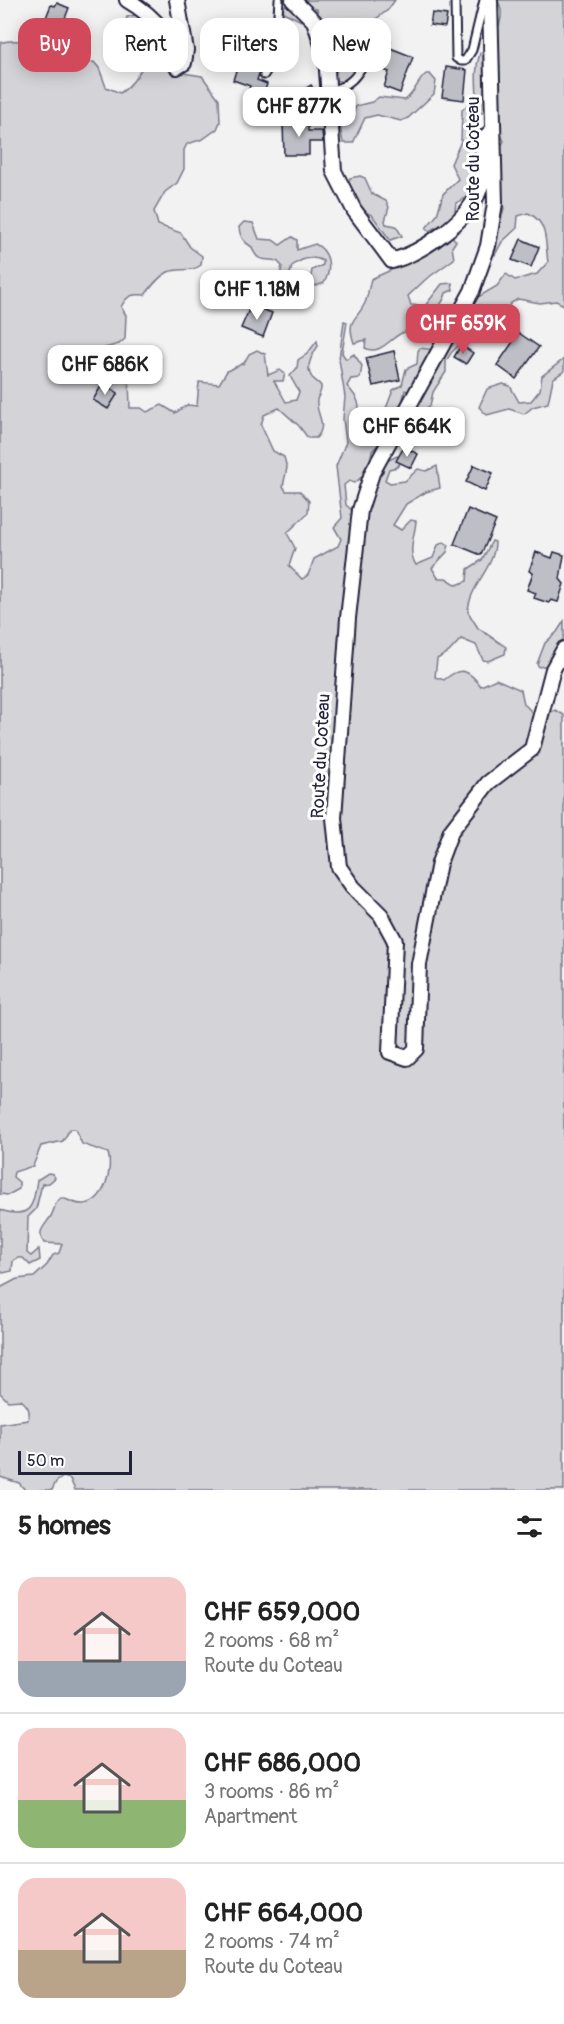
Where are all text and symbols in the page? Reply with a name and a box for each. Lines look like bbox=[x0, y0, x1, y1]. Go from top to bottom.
chip: Buy bbox=[18, 18, 91, 72]
chip: Rent bbox=[103, 18, 188, 72]
chip: Filters bbox=[200, 18, 299, 72]
chip: New bbox=[311, 18, 391, 72]
pin: CHF 877K bbox=[237, 87, 361, 138]
text: CHF 877K bbox=[257, 94, 341, 119]
street label: Route du Coteau bbox=[462, 97, 485, 221]
pin: CHF 1.18M bbox=[188, 270, 326, 321]
text: CHF 1.18M bbox=[214, 277, 300, 302]
pin: CHF 659K bbox=[401, 304, 525, 355]
text: CHF 659K bbox=[420, 311, 506, 336]
pin: CHF 686K bbox=[43, 345, 167, 396]
text: CHF 686K bbox=[62, 352, 148, 377]
pin: CHF 664K bbox=[345, 407, 469, 458]
text: CHF 664K bbox=[363, 414, 451, 439]
street label: Route du Coteau bbox=[306, 693, 336, 819]
scale bar bbox=[18, 1448, 132, 1476]
text: 50 m bbox=[27, 1451, 64, 1471]
text: 5 homes bbox=[18, 1510, 111, 1542]
icon: filters bbox=[513, 1510, 546, 1543]
text: CHF 659,000 bbox=[204, 1596, 360, 1628]
icon: home bbox=[66, 1601, 138, 1673]
text: 2 rooms · 68 m² bbox=[204, 1628, 339, 1653]
text: Route du Coteau bbox=[204, 1653, 343, 1678]
text: CHF 686,000 bbox=[204, 1747, 361, 1779]
icon: home bbox=[66, 1752, 138, 1824]
text: 3 rooms · 86 m² bbox=[204, 1779, 339, 1804]
text: Apartment bbox=[204, 1804, 297, 1829]
text: CHF 664,000 bbox=[204, 1897, 363, 1929]
icon: home bbox=[66, 1902, 138, 1974]
text: 2 rooms · 74 m² bbox=[204, 1929, 340, 1954]
text: Route du Coteau bbox=[204, 1954, 343, 1979]

